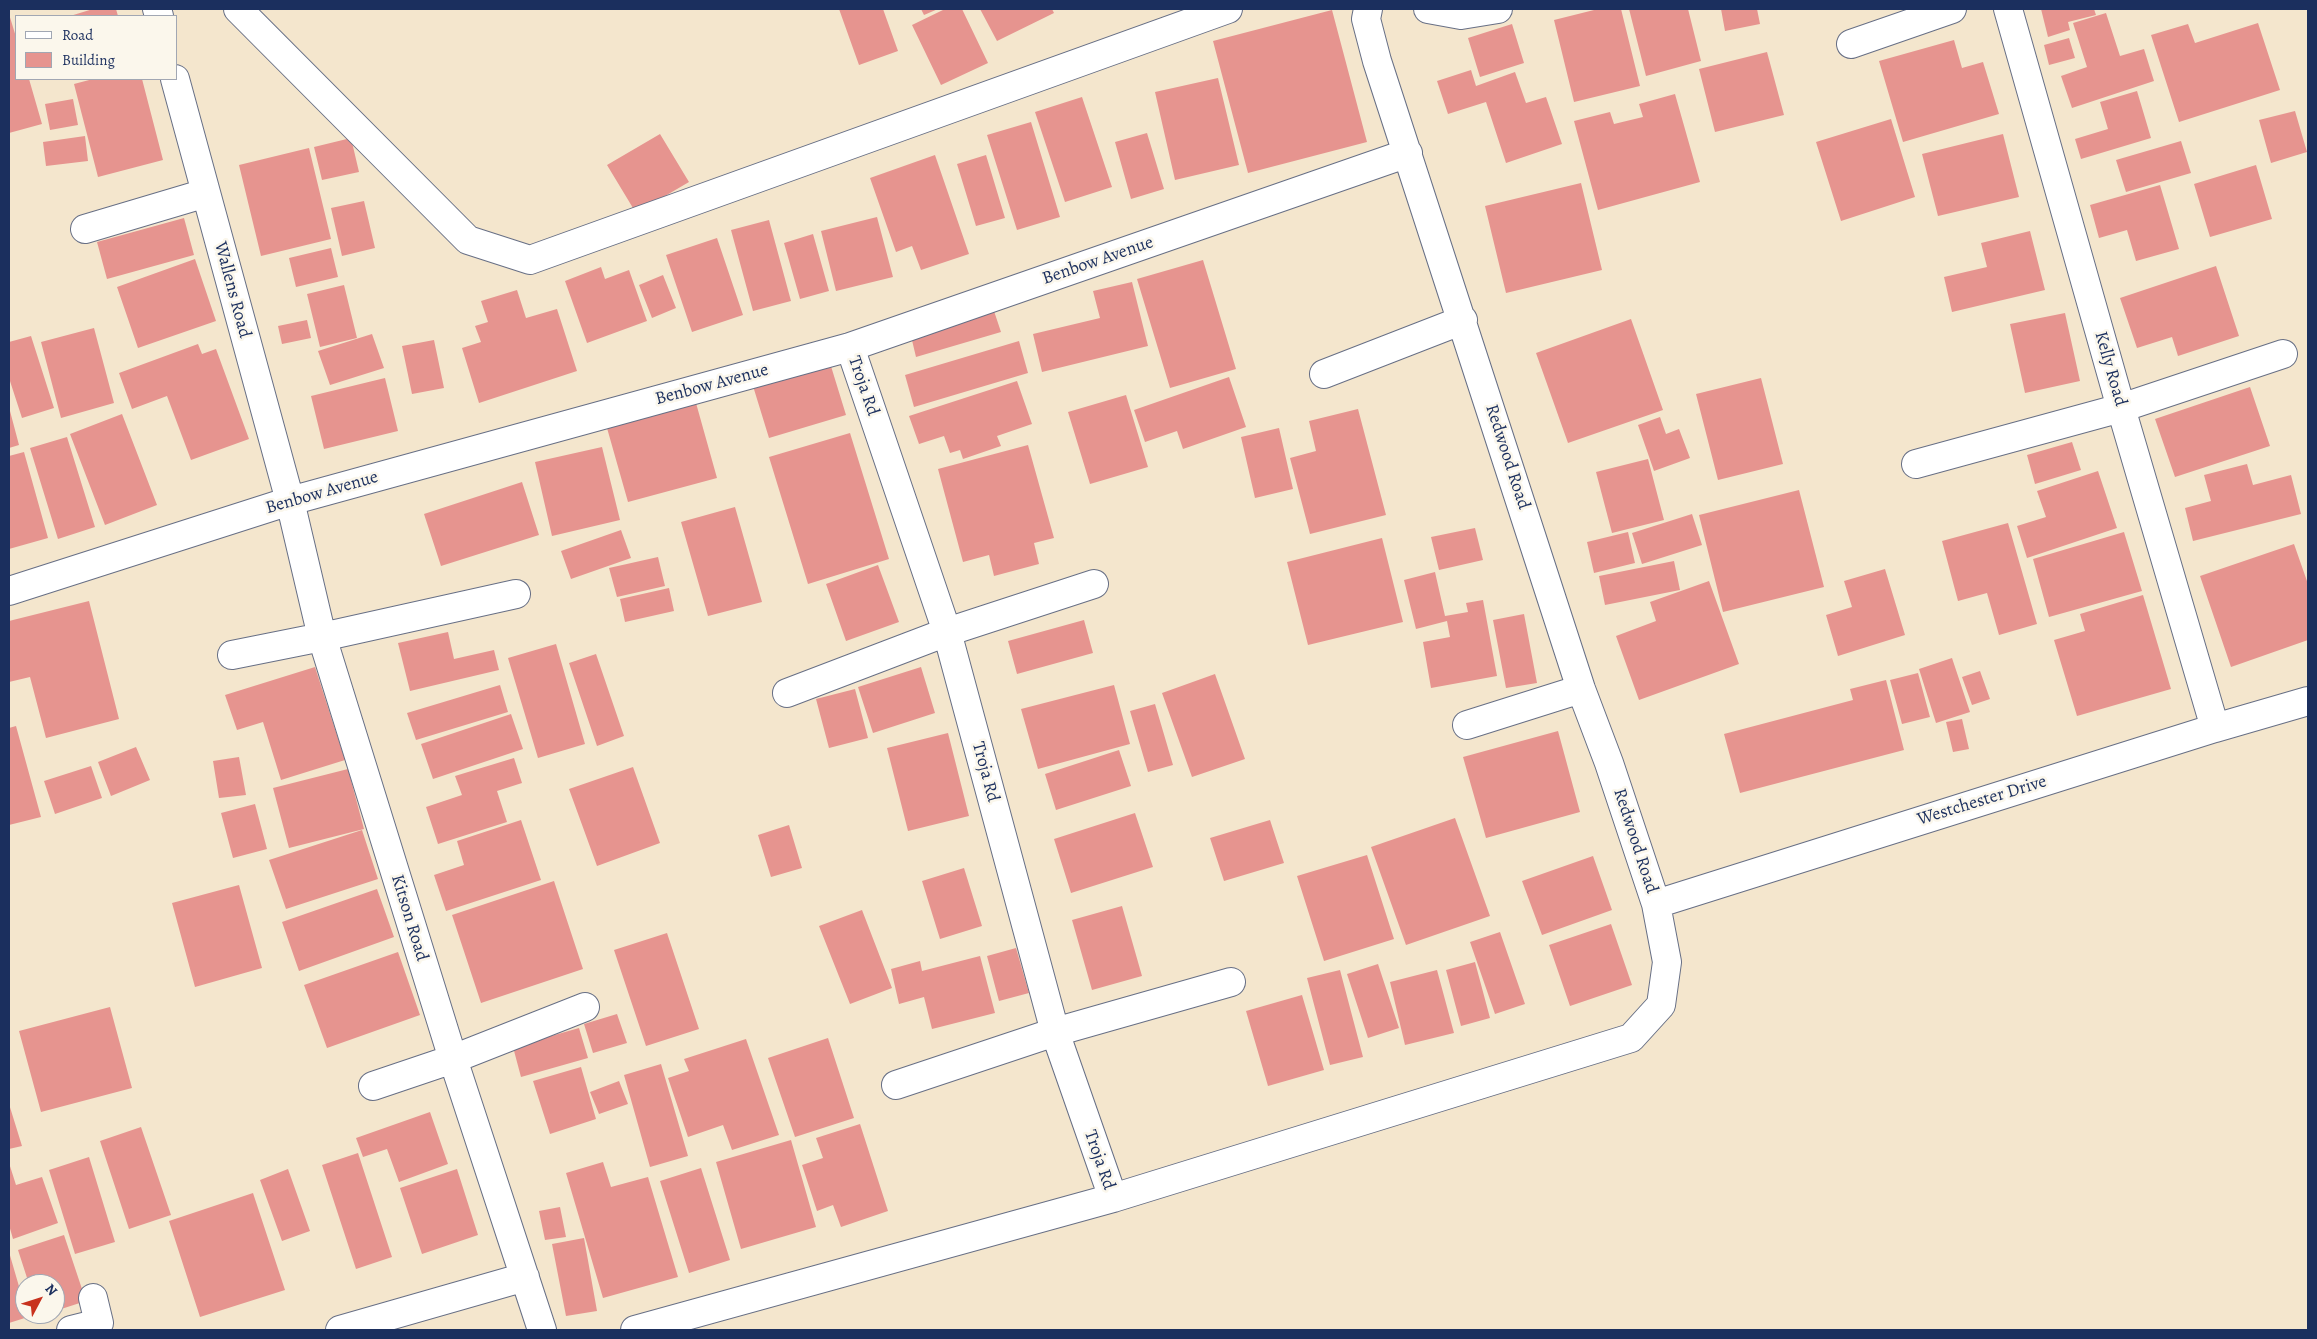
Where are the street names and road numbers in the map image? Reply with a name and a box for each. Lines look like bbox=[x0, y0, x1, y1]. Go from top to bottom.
street label: Benbow Avenue bbox=[1040, 232, 1156, 290]
street label: Wallens Road bbox=[209, 240, 255, 340]
street label: Kelly Road bbox=[2089, 329, 2131, 409]
street label: Troja Rd bbox=[843, 353, 883, 419]
street label: Benbow Avenue bbox=[653, 360, 771, 410]
street label: Redwood Road bbox=[1480, 402, 1534, 512]
street label: Benbow Avenue bbox=[263, 467, 381, 519]
street label: Troja Rd bbox=[967, 739, 1003, 805]
street label: Westchester Drive bbox=[1915, 771, 2049, 831]
street label: Redwood Road bbox=[1608, 786, 1662, 896]
street label: Kitson Road bbox=[386, 872, 432, 964]
street label: Troja Rd bbox=[1079, 1127, 1119, 1193]

